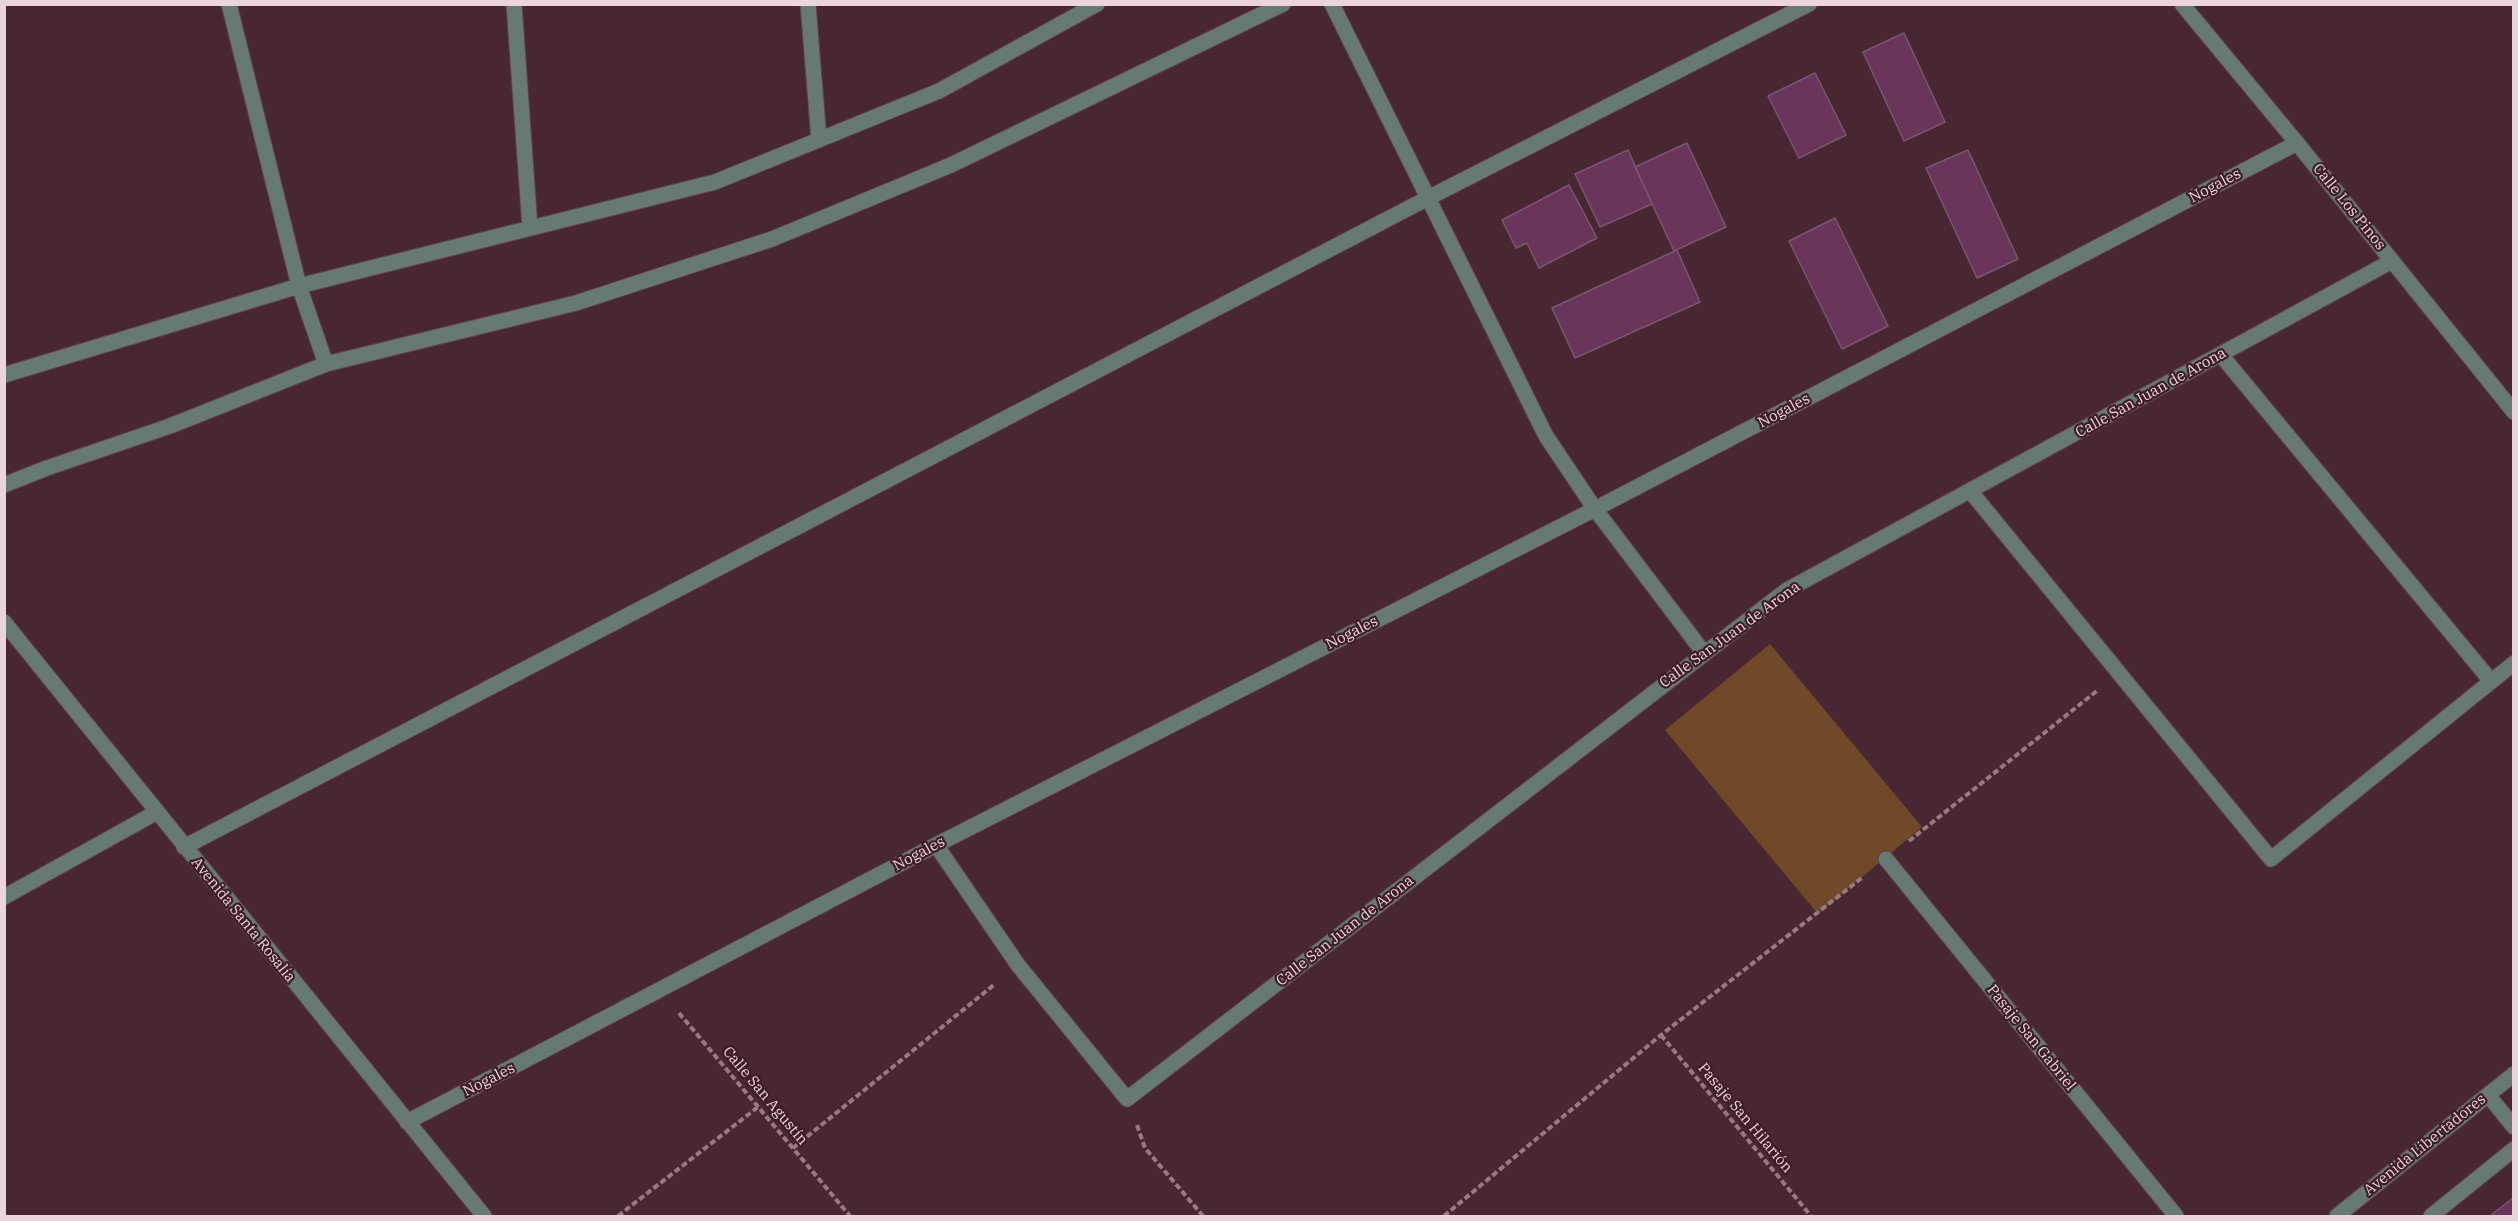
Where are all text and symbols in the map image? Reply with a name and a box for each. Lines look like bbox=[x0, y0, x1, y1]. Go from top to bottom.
street label: Calle Los Pinos bbox=[2309, 160, 2389, 254]
street label: Nogales bbox=[2186, 165, 2244, 207]
street label: Calle San Juan de Arona bbox=[2073, 344, 2229, 442]
street label: Nogales bbox=[1755, 390, 1813, 432]
street label: Calle San Juan de Arona bbox=[1656, 578, 1804, 692]
street label: Nogales bbox=[1323, 612, 1381, 654]
street label: Nogales bbox=[890, 833, 948, 875]
street label: Avenida Santa Rosalía bbox=[187, 854, 299, 986]
street label: Calle San Juan de Arona bbox=[1273, 872, 1417, 990]
street label: Pasaje San Gabriel bbox=[1983, 981, 2079, 1095]
street label: Calle San Agustín bbox=[719, 1043, 811, 1149]
street label: Nogales bbox=[460, 1059, 518, 1101]
street label: Pasaje San Hilarión bbox=[1694, 1060, 1796, 1176]
street label: Avenida Libertadores bbox=[2360, 1090, 2490, 1200]

